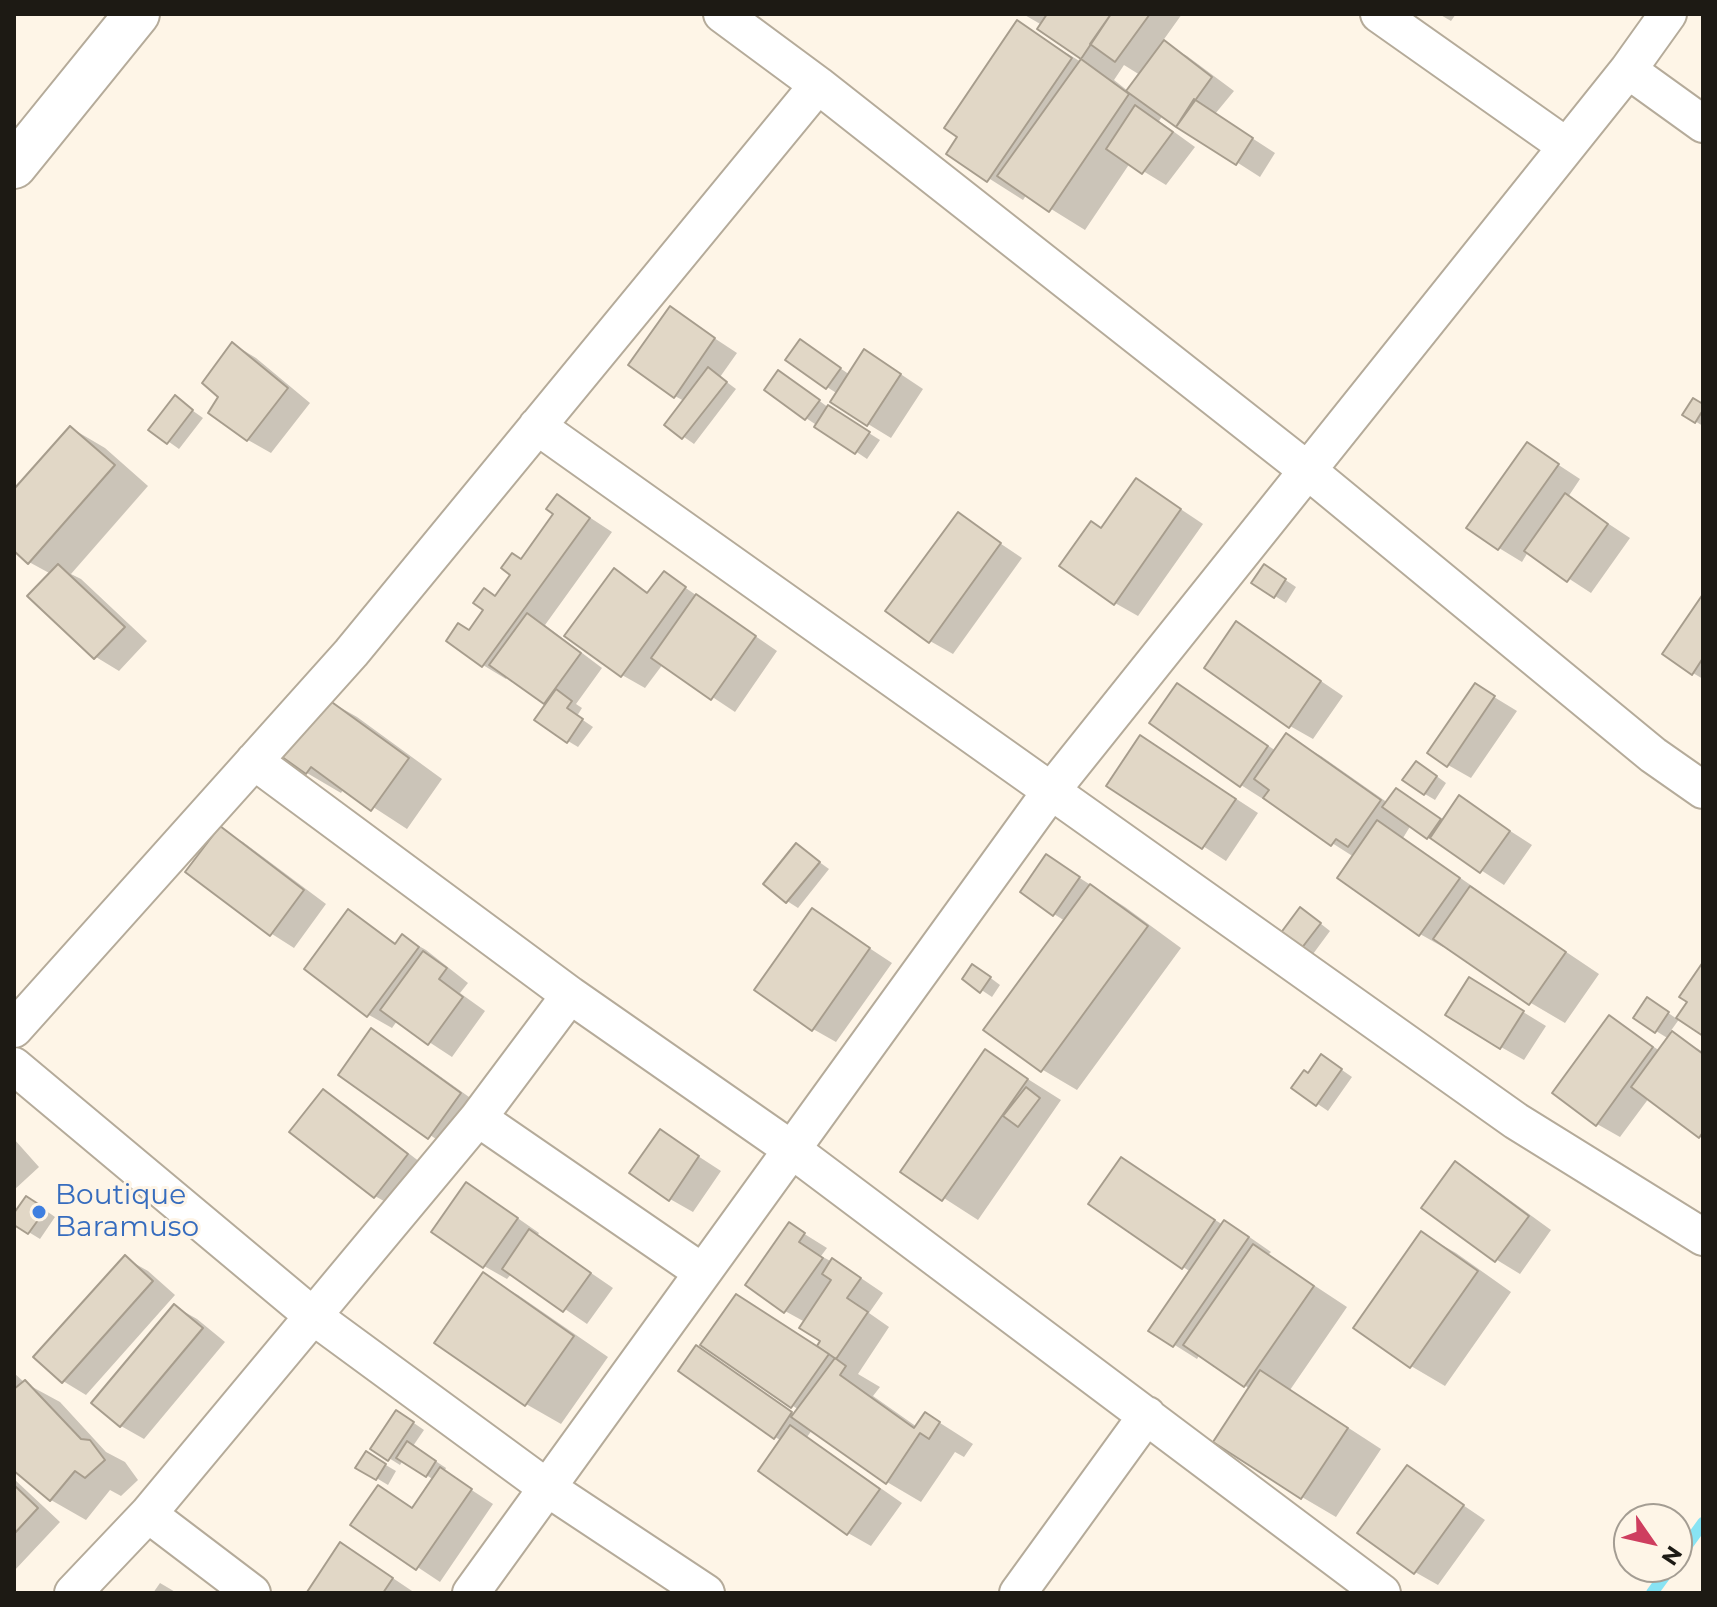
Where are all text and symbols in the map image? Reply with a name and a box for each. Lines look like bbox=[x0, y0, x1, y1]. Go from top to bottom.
place label: Boutique Baramuso bbox=[55, 1179, 199, 1245]
marker: Boutique Baramuso bbox=[30, 1203, 48, 1221]
north arrow bbox=[1613, 1503, 1693, 1583]
text: N bbox=[1655, 1541, 1688, 1571]

